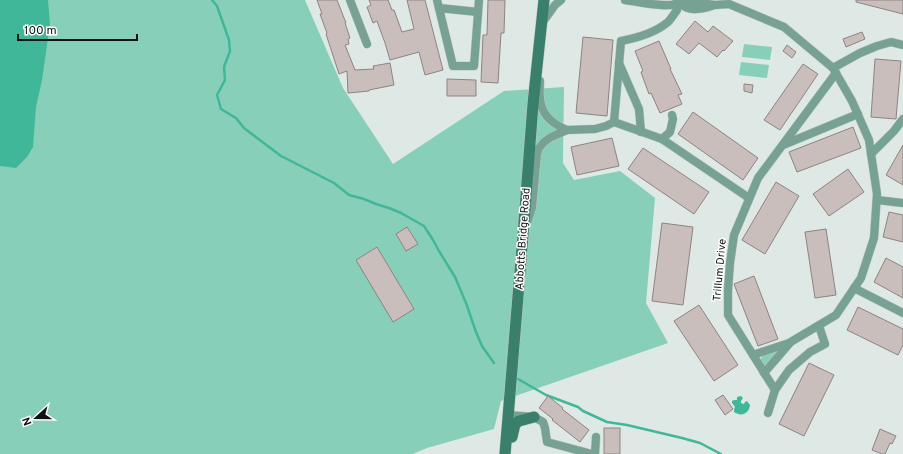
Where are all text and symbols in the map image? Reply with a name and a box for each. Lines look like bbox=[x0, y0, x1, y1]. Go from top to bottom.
scale bar bbox=[18, 16, 137, 42]
text: 100 m bbox=[24, 23, 57, 39]
street label: Abbotts Bridge Road bbox=[512, 187, 534, 291]
street label: Trillum Drive bbox=[710, 238, 730, 302]
north arrow bbox=[16, 398, 56, 438]
text: N bbox=[20, 415, 36, 427]

